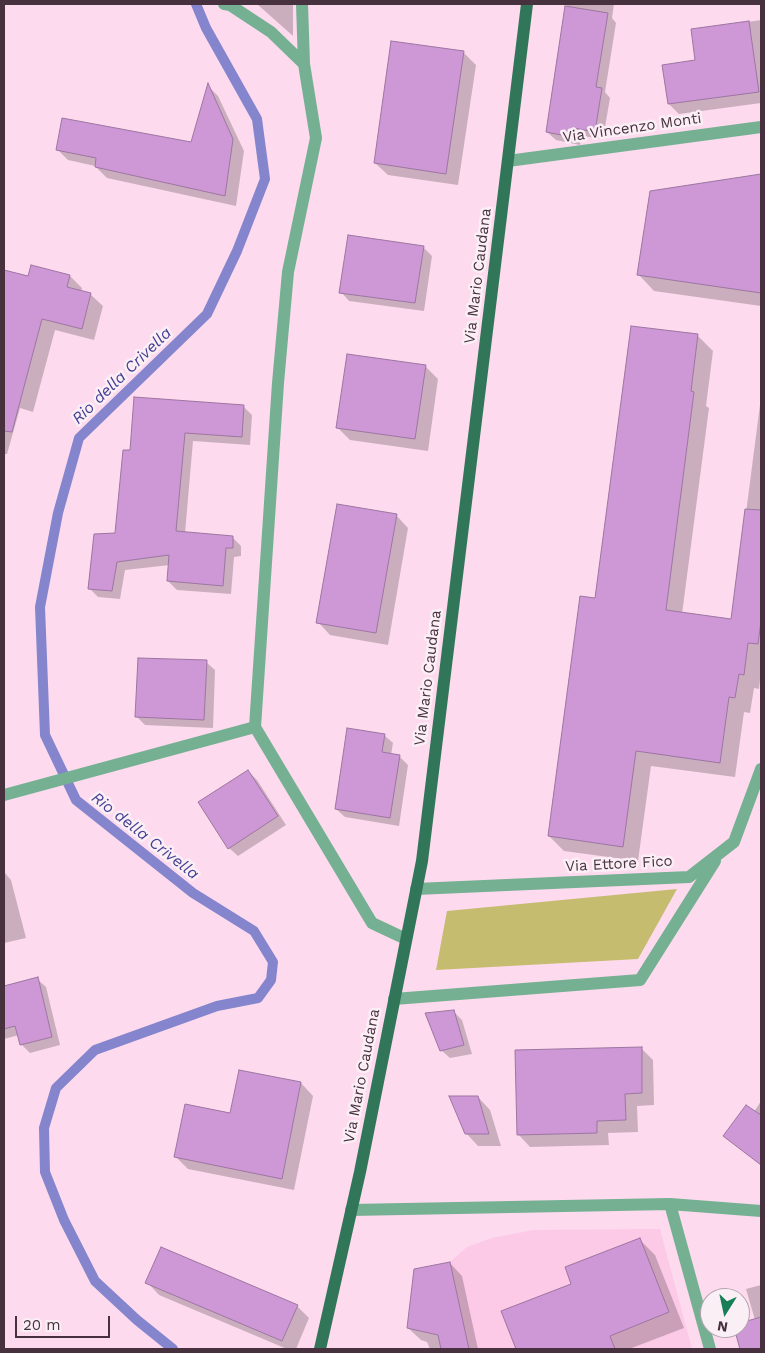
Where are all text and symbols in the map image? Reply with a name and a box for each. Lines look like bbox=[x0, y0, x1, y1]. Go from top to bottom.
street label: Via Vincenzo Monti bbox=[562, 109, 702, 147]
street label: Via Mario Caudana bbox=[461, 207, 495, 345]
water label: Rio della Crivella bbox=[68, 324, 176, 428]
street label: Via Mario Caudana bbox=[411, 609, 445, 747]
water label: Rio della Crivella bbox=[88, 788, 202, 884]
street label: Via Ettore Fico bbox=[565, 852, 673, 876]
street label: Via Mario Caudana bbox=[340, 1007, 384, 1145]
north arrow bbox=[700, 1288, 750, 1338]
scale bar bbox=[18, 1306, 112, 1338]
text: 20 m bbox=[23, 1316, 61, 1334]
text: N bbox=[716, 1318, 729, 1336]

